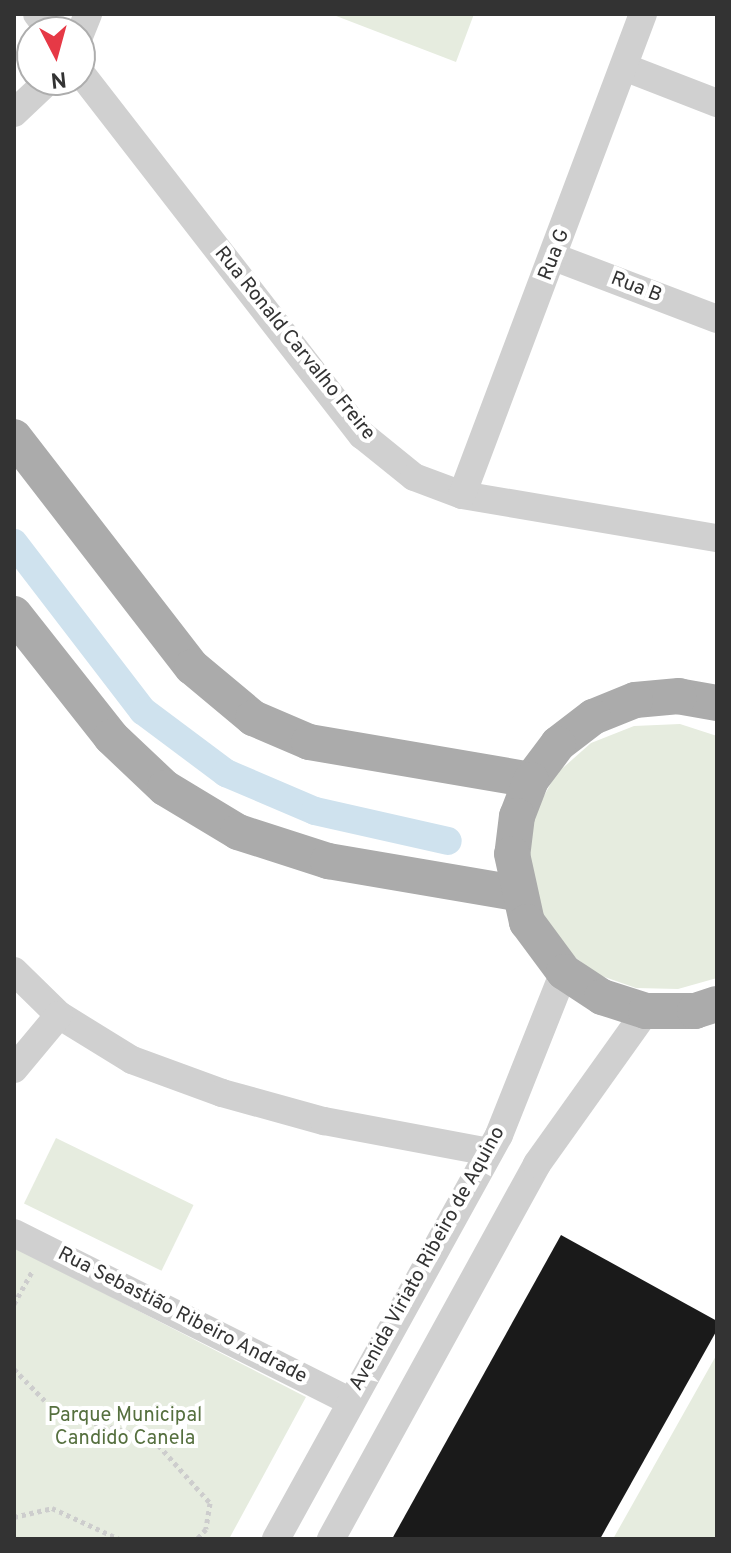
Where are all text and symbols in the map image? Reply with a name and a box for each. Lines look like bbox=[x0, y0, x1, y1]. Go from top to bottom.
north arrow bbox=[16, 16, 96, 96]
text: N bbox=[49, 64, 68, 93]
street label: Rua G bbox=[534, 226, 576, 284]
street label: Rua Ronald Carvalho Freire bbox=[208, 242, 380, 446]
street label: Rua B bbox=[607, 267, 665, 309]
street label: Avenida Viriato Ribeiro de Aquino bbox=[345, 1122, 511, 1396]
street label: Rua Sebastião Ribeiro Andrade bbox=[53, 1242, 311, 1390]
park label: Parque Municipal Candido Canela bbox=[48, 1405, 202, 1452]

